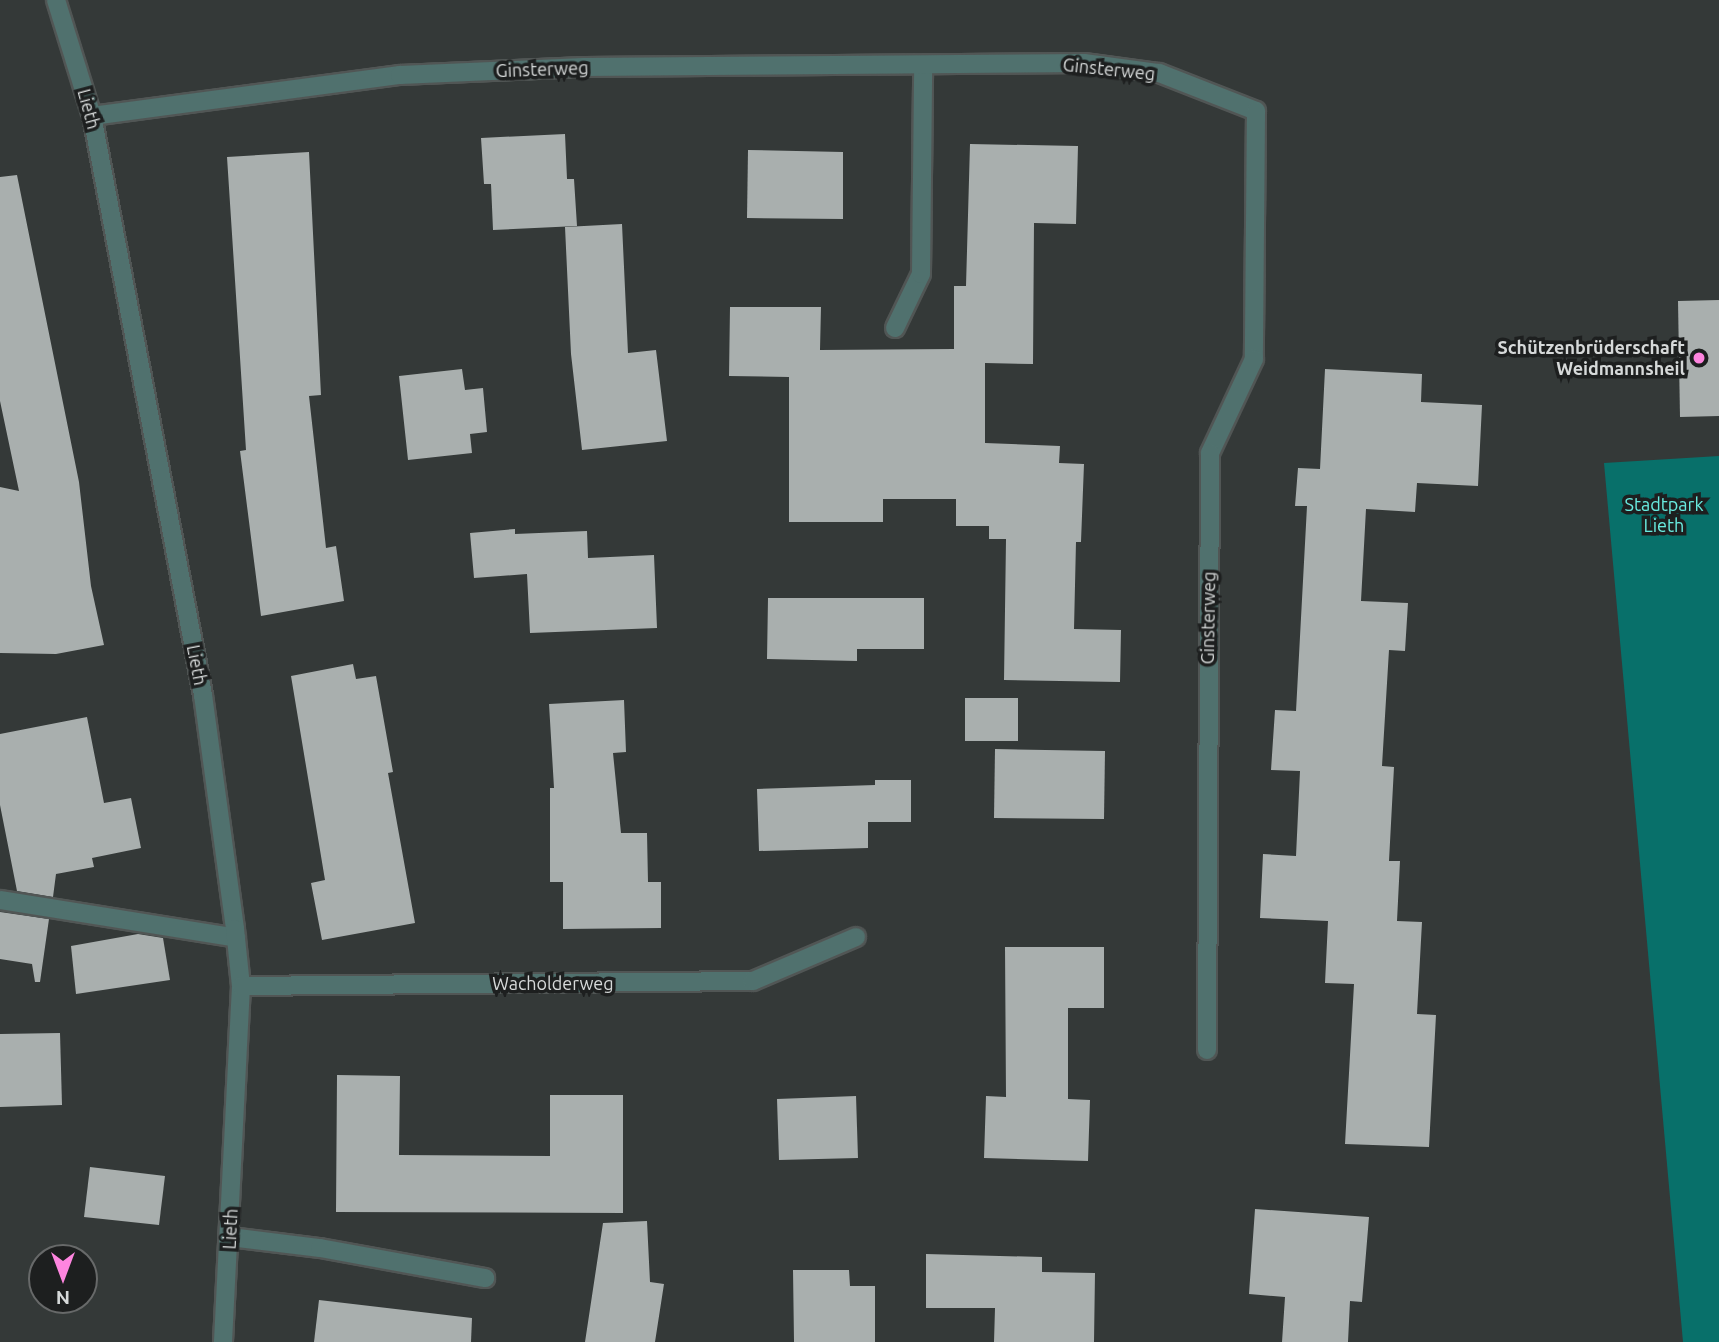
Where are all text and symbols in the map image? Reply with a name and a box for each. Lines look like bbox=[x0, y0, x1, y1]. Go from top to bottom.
street label: Ginsterweg bbox=[1062, 53, 1156, 85]
street label: Ginsterweg bbox=[495, 57, 589, 81]
street label: Lieth bbox=[73, 86, 105, 132]
place label: Schützenbrüderschaft Weidmannsheil bbox=[1498, 337, 1685, 380]
marker: Schützenbrüderschaft Weidmannsheil bbox=[1691, 350, 1707, 366]
park label: Stadtpark Lieth bbox=[1624, 494, 1704, 536]
street label: Ginsterweg bbox=[1196, 571, 1220, 665]
street label: Lieth bbox=[183, 643, 211, 687]
street label: Wacholderweg bbox=[492, 972, 614, 994]
street label: Lieth bbox=[218, 1208, 242, 1250]
north arrow bbox=[28, 1244, 98, 1314]
text: N bbox=[56, 1287, 70, 1309]

